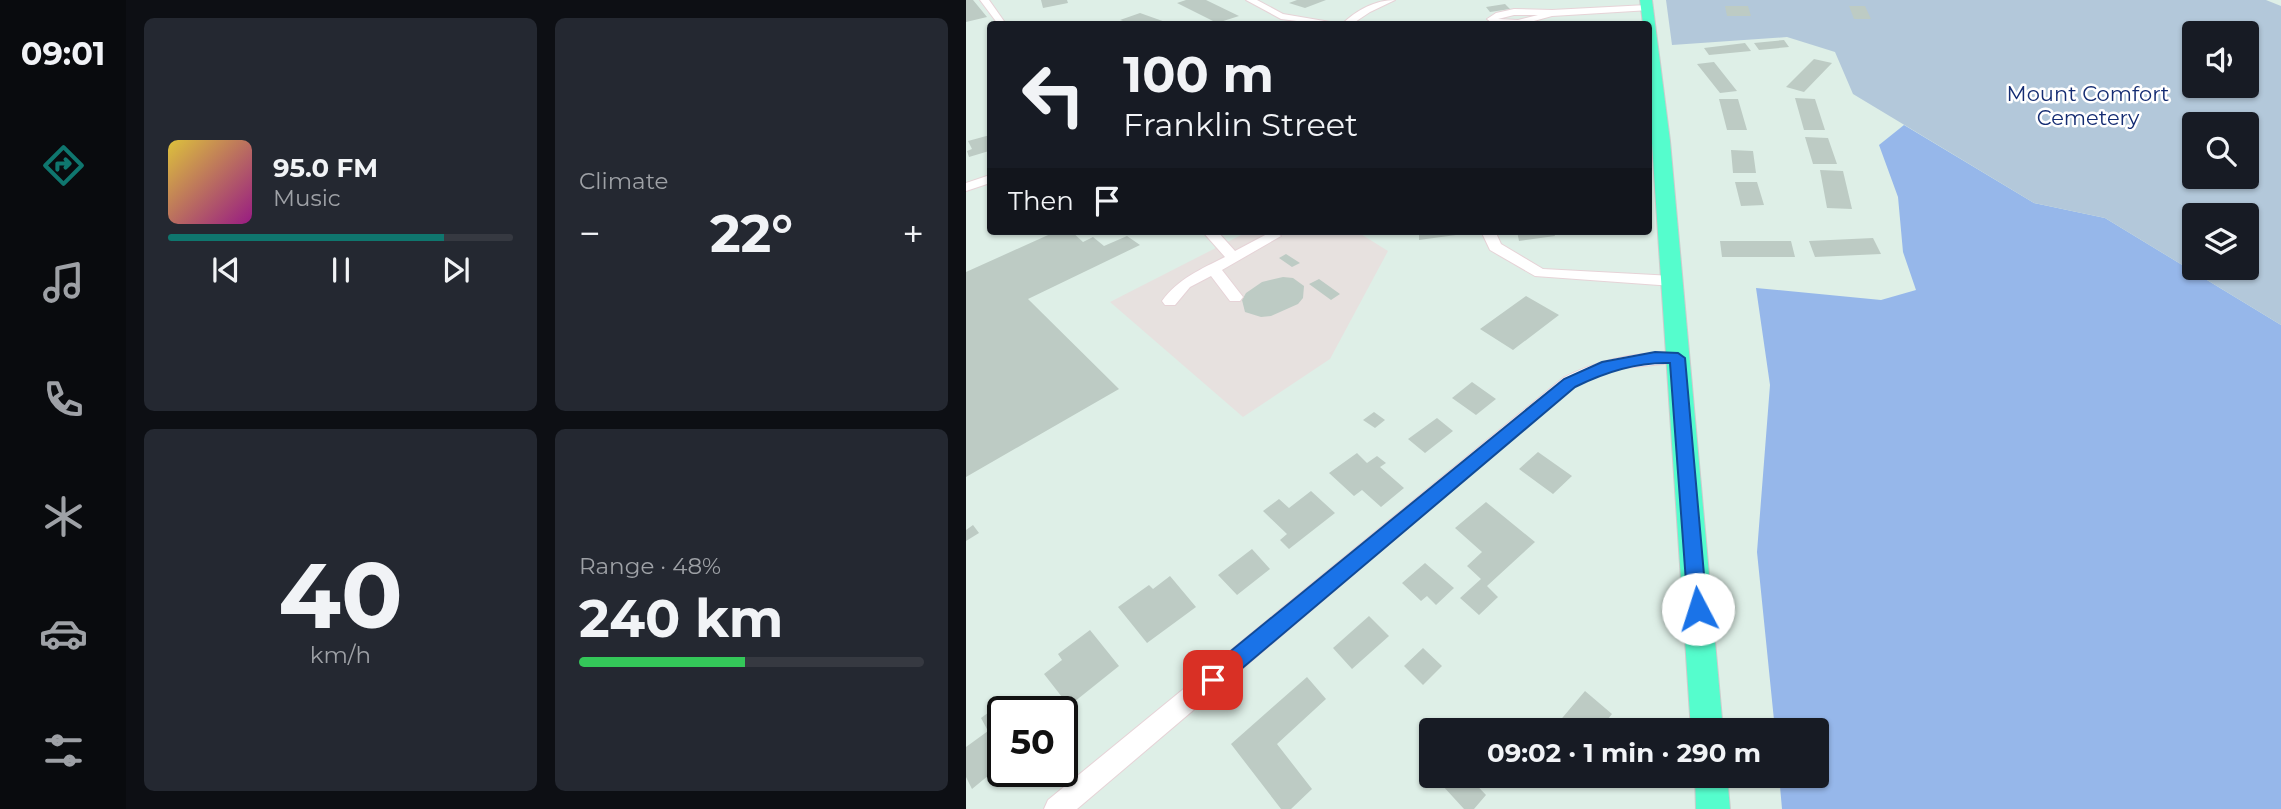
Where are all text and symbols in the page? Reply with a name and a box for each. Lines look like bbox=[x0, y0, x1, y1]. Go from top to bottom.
map controls bbox=[2182, 21, 2259, 280]
button: sound bbox=[2182, 21, 2259, 98]
text: 09:01 bbox=[21, 34, 105, 73]
text: 100 m bbox=[1123, 45, 1274, 104]
icon: left bbox=[1008, 49, 1099, 140]
park label: Mount Comfort Cemetery bbox=[2007, 81, 2169, 130]
text: Franklin Street bbox=[1123, 105, 1358, 144]
button: search bbox=[2182, 112, 2259, 189]
icon: directions bbox=[39, 141, 88, 190]
text: 95.0 FM bbox=[273, 152, 378, 184]
text: Climate bbox=[579, 167, 668, 195]
icon: arrive bbox=[1088, 182, 1126, 220]
text: Music bbox=[273, 184, 341, 212]
text: Then bbox=[1008, 185, 1074, 217]
text: 22° bbox=[710, 202, 793, 265]
button: layers bbox=[2182, 203, 2259, 280]
text: − bbox=[579, 210, 601, 257]
text: + bbox=[902, 210, 924, 257]
icon: previous bbox=[207, 251, 245, 289]
icon: pause bbox=[322, 251, 360, 289]
icon: next bbox=[437, 251, 475, 289]
icon: music bbox=[39, 258, 88, 307]
icon: phone bbox=[39, 375, 88, 424]
icon: climate bbox=[39, 492, 88, 541]
text: 40 bbox=[278, 540, 403, 651]
text: Range · 48% bbox=[579, 552, 721, 580]
position arrow bbox=[1661, 572, 1735, 646]
text: 240 km bbox=[579, 587, 783, 650]
icon: car bbox=[39, 609, 88, 658]
text: km/h bbox=[310, 641, 371, 669]
pin bbox=[1183, 650, 1243, 710]
icon: arrive bbox=[1194, 661, 1232, 699]
speed limit sign: 50 bbox=[987, 696, 1078, 787]
icon: filters bbox=[39, 726, 88, 775]
text: 09:02 · 1 min · 290 m bbox=[1487, 737, 1761, 769]

